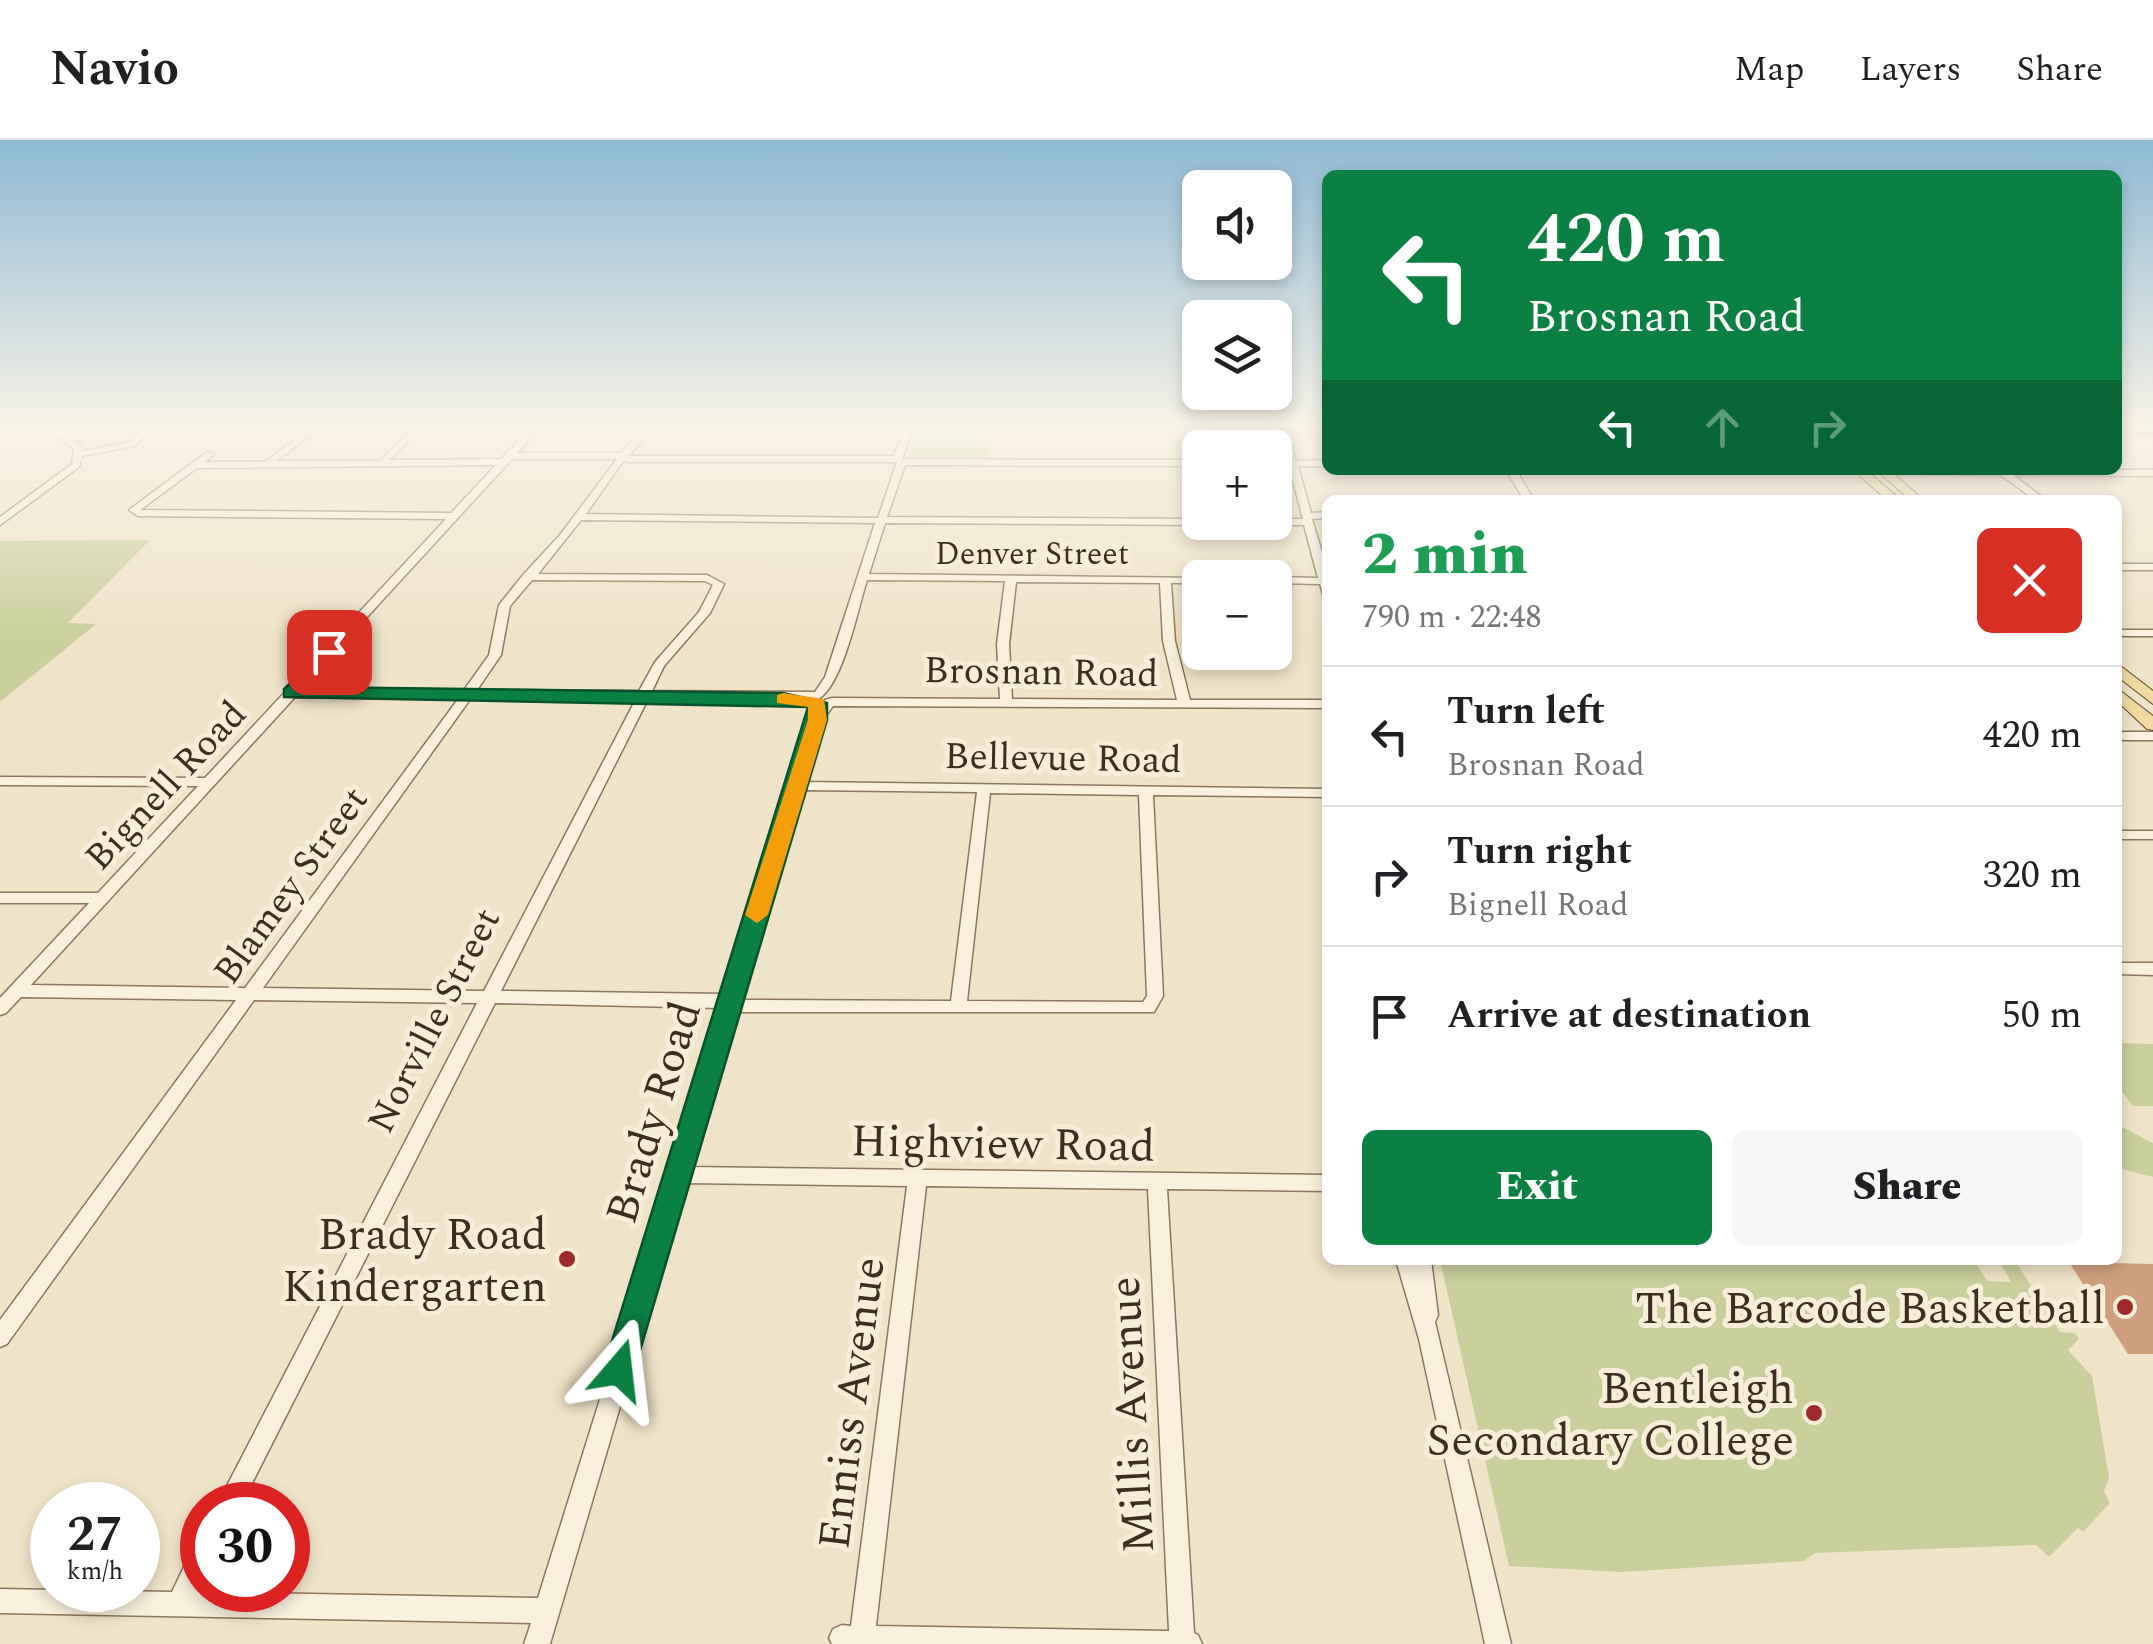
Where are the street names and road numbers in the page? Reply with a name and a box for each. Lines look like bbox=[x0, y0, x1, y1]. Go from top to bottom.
street label: Denver Street bbox=[935, 530, 1129, 579]
street label: Brosnan Road bbox=[923, 642, 1159, 704]
street label: Bignell Road bbox=[72, 688, 261, 885]
street label: Bellevue Road bbox=[944, 728, 1182, 790]
street label: Blamey Street bbox=[200, 775, 384, 997]
street label: Norville Street bbox=[353, 898, 516, 1144]
street label: Brady Road bbox=[588, 993, 721, 1232]
street label: Highview Road bbox=[850, 1107, 1156, 1182]
street label: Enniss Avenue bbox=[800, 1253, 905, 1553]
street label: Millis Avenue bbox=[1091, 1275, 1174, 1555]

